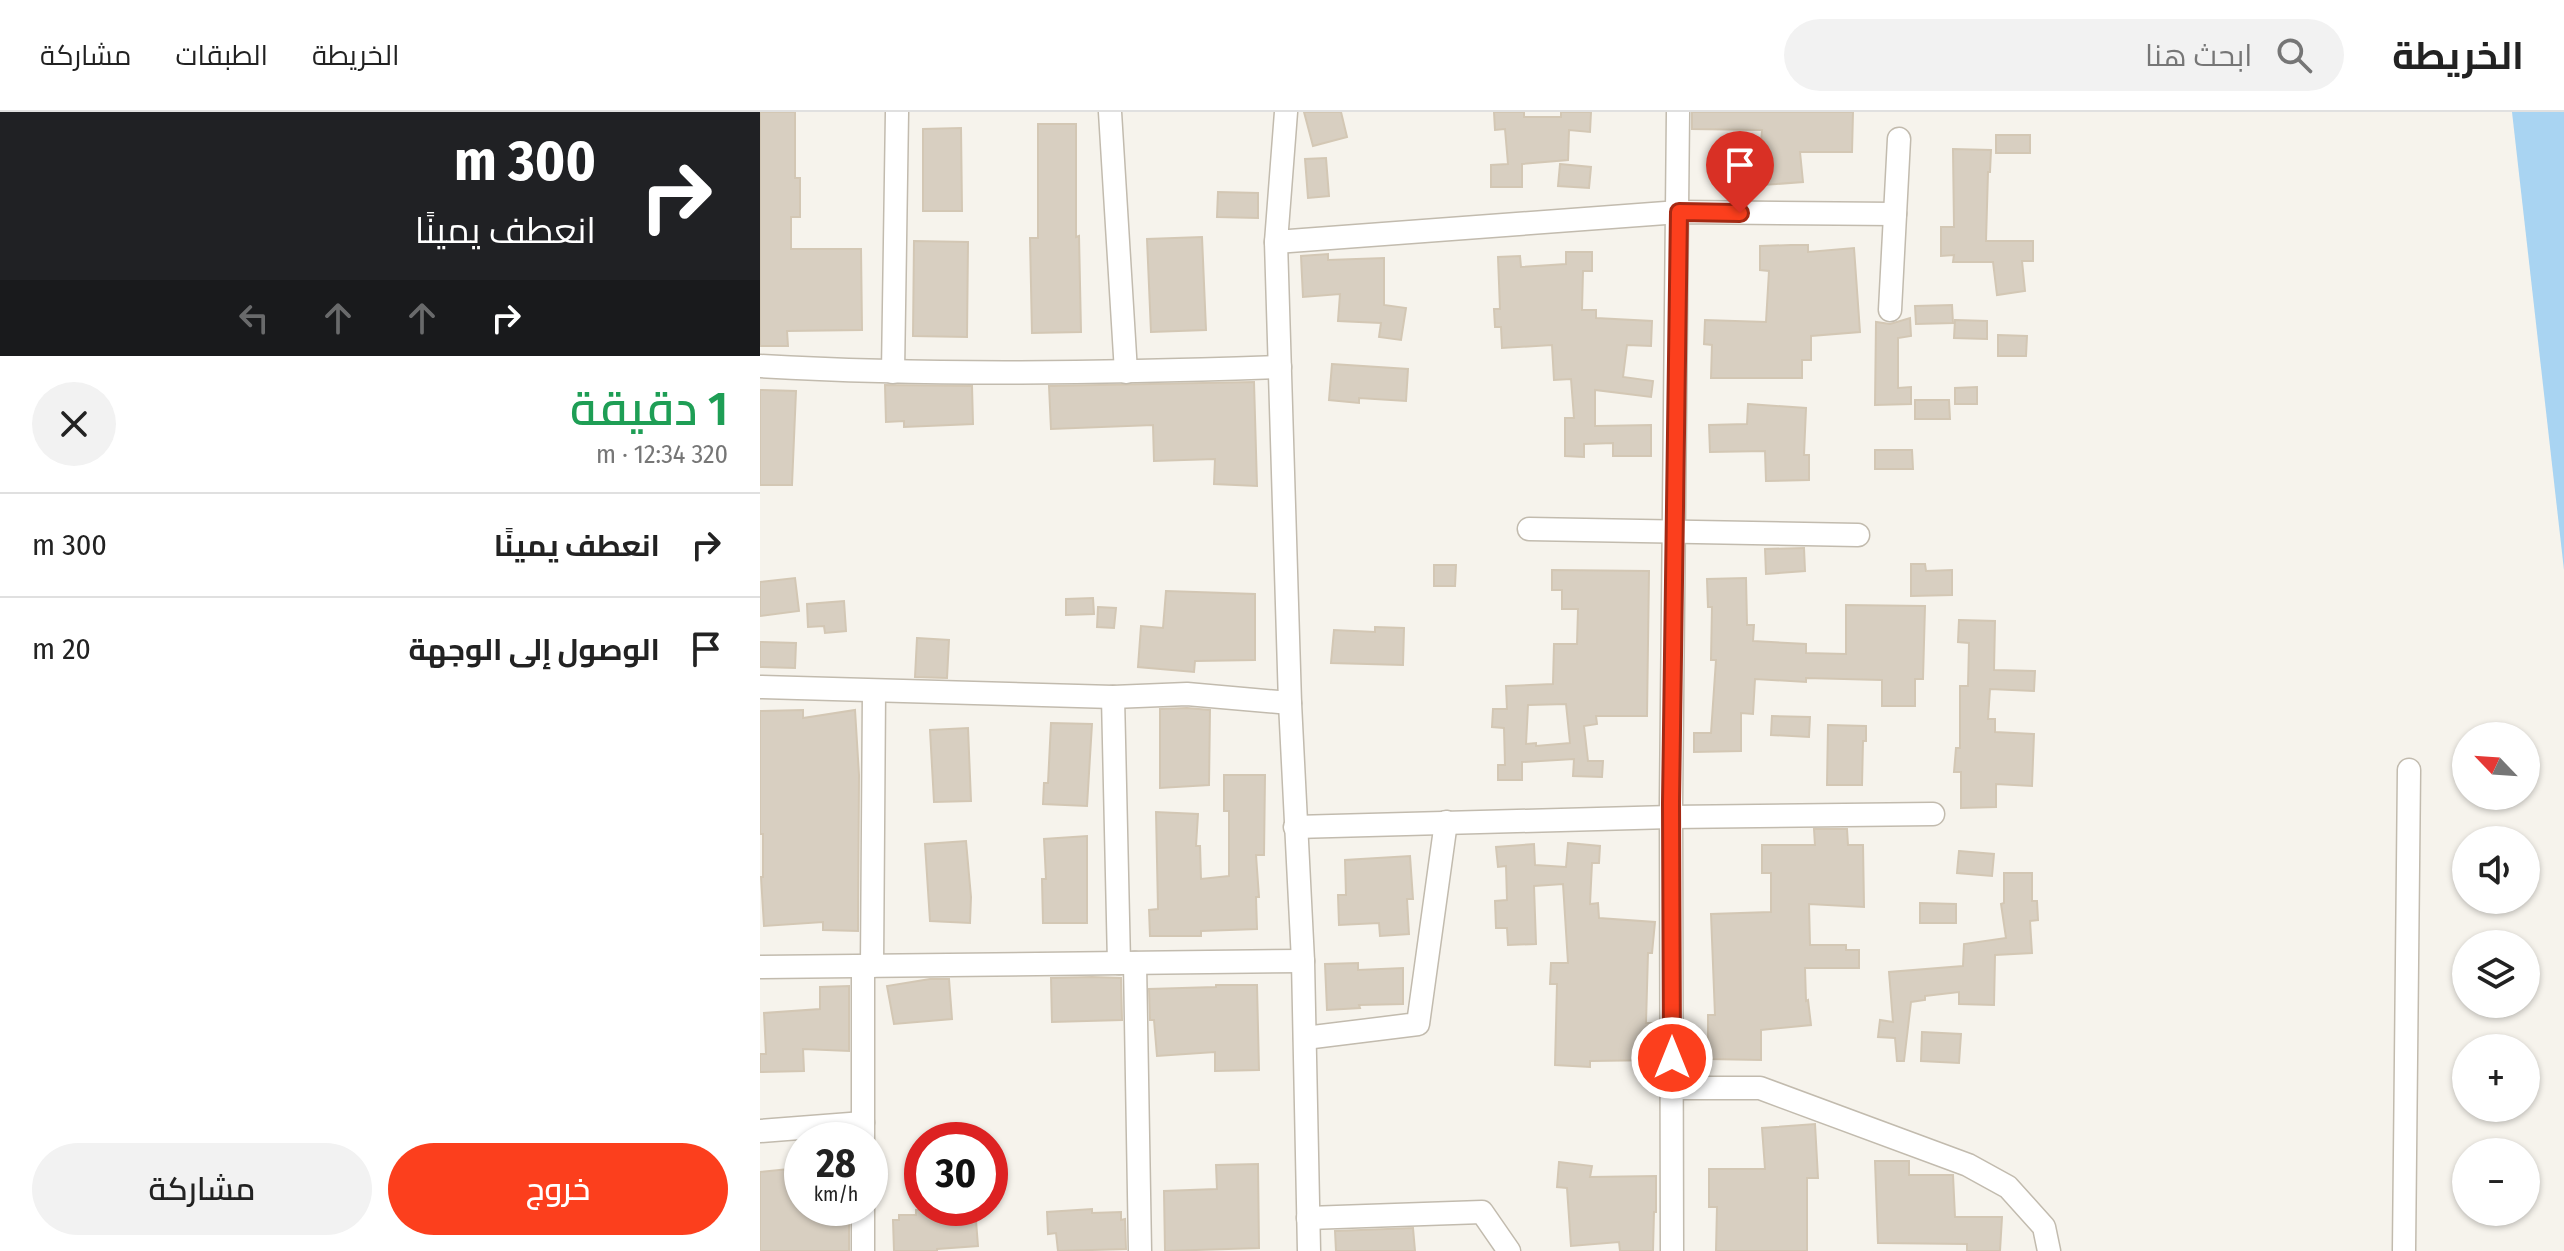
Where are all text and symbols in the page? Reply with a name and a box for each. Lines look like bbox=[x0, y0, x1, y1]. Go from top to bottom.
search box bbox=[1784, 19, 2344, 91]
icon: search bbox=[2272, 33, 2316, 77]
text: الخريطة bbox=[2392, 33, 2524, 79]
text: ابحث هنا bbox=[2145, 38, 2252, 74]
text: مشاركة bbox=[40, 39, 131, 72]
text: الطبقات bbox=[175, 39, 268, 72]
text: الخريطة bbox=[312, 39, 399, 72]
text: 300 m bbox=[454, 128, 596, 195]
pin bbox=[1706, 131, 1774, 213]
icon: arrive bbox=[1718, 143, 1762, 187]
icon: right bbox=[624, 144, 728, 248]
text: انعطف يمينًا bbox=[415, 209, 596, 253]
icon: left bbox=[232, 296, 276, 340]
icon: ahead bbox=[316, 296, 360, 340]
icon: ahead bbox=[400, 296, 444, 340]
icon: right bbox=[484, 296, 528, 340]
text: 1 دقيقة bbox=[570, 380, 728, 438]
button: close bbox=[32, 382, 116, 466]
text: 320 m · 12:34 bbox=[596, 439, 728, 470]
icon: right bbox=[684, 523, 728, 567]
text: 300 m bbox=[32, 527, 107, 563]
text: انعطف يمينًا bbox=[494, 528, 660, 564]
icon: arrive bbox=[684, 627, 728, 671]
text: 20 m bbox=[32, 631, 91, 667]
text: الوصول إلى الوجهة bbox=[409, 632, 660, 668]
north arrow bbox=[2452, 722, 2540, 810]
map controls bbox=[2452, 722, 2540, 1226]
button: sound bbox=[2452, 826, 2540, 914]
button: layers bbox=[2452, 930, 2540, 1018]
position arrow bbox=[1630, 1016, 1714, 1100]
button: + bbox=[2452, 1034, 2540, 1122]
speed limit sign: 30 bbox=[904, 1122, 1008, 1226]
button: − bbox=[2452, 1138, 2540, 1226]
text: 28 bbox=[816, 1140, 856, 1188]
button: مشاركة bbox=[32, 1143, 372, 1235]
button: خروج bbox=[388, 1143, 728, 1235]
text: km/h bbox=[814, 1182, 858, 1206]

